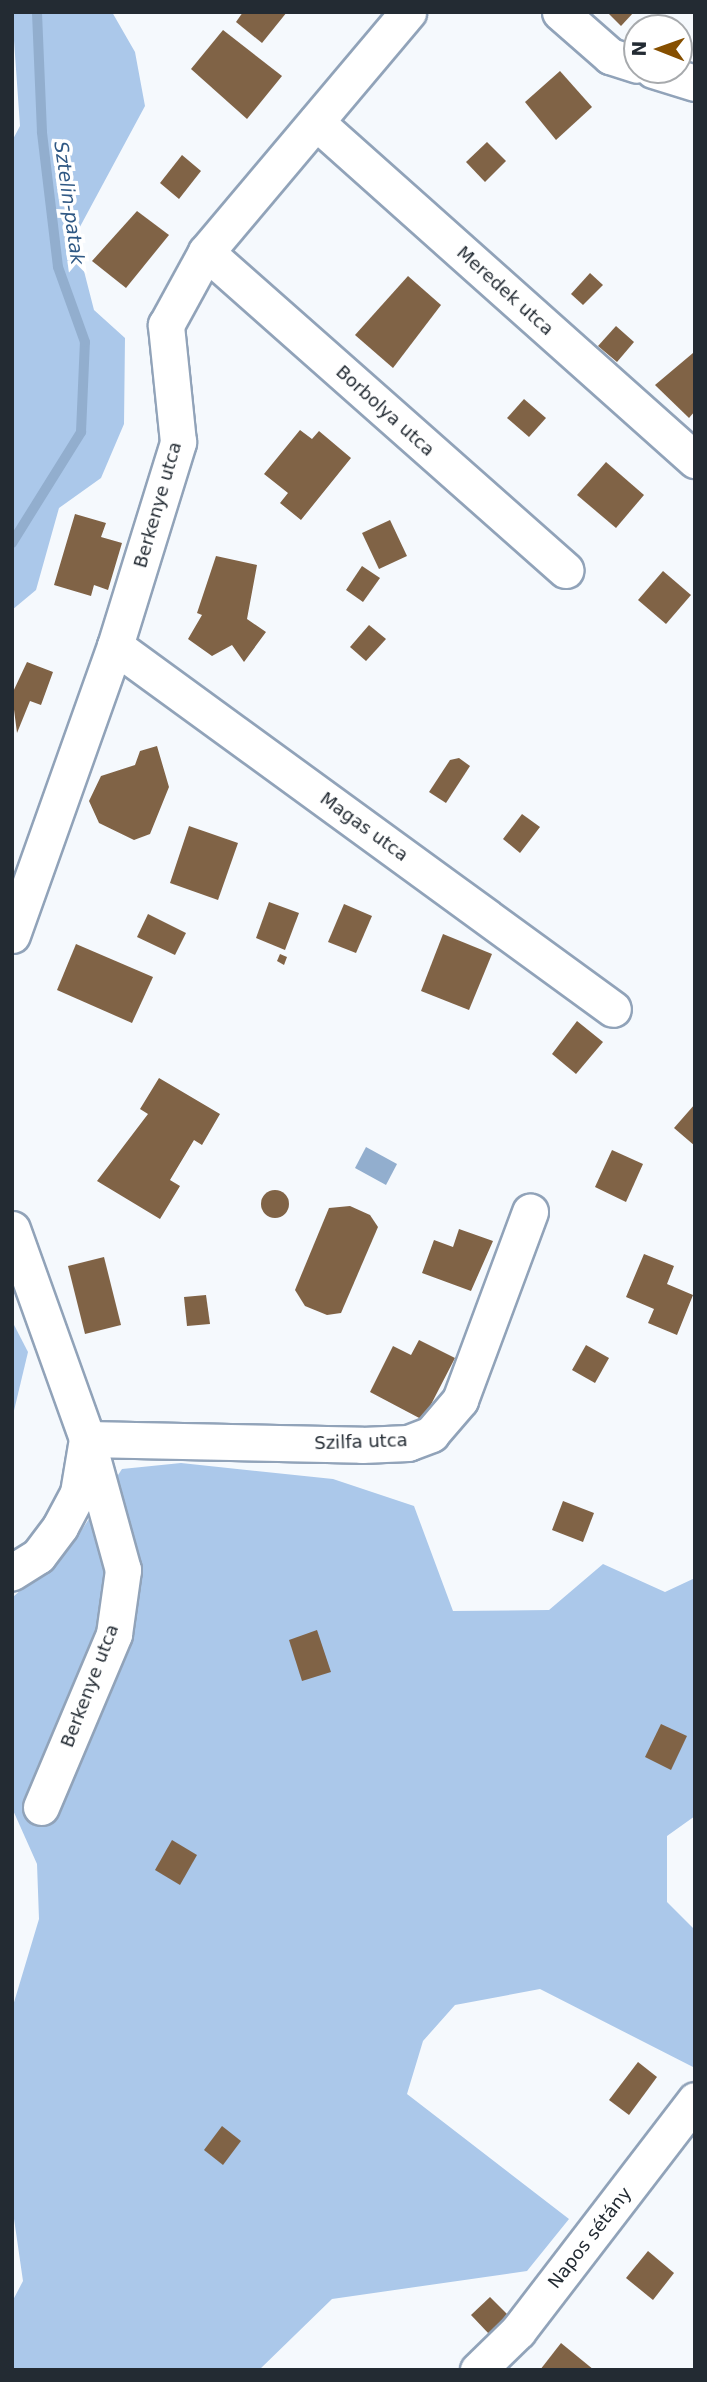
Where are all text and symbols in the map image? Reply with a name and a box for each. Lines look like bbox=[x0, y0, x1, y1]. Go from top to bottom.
north arrow bbox=[623, 14, 693, 84]
text: N bbox=[628, 41, 650, 57]
water label: Sztelin-patak bbox=[49, 140, 89, 266]
street label: Meredek utca bbox=[452, 242, 558, 340]
street label: Borbolya utca bbox=[331, 361, 439, 461]
street label: Berkenye utca bbox=[130, 440, 186, 570]
street label: Magas utca bbox=[316, 788, 412, 866]
street label: Szilfa utca bbox=[314, 1430, 408, 1454]
street label: Berkenye utca bbox=[57, 1621, 123, 1751]
street label: Napos sétány bbox=[544, 2183, 636, 2293]

